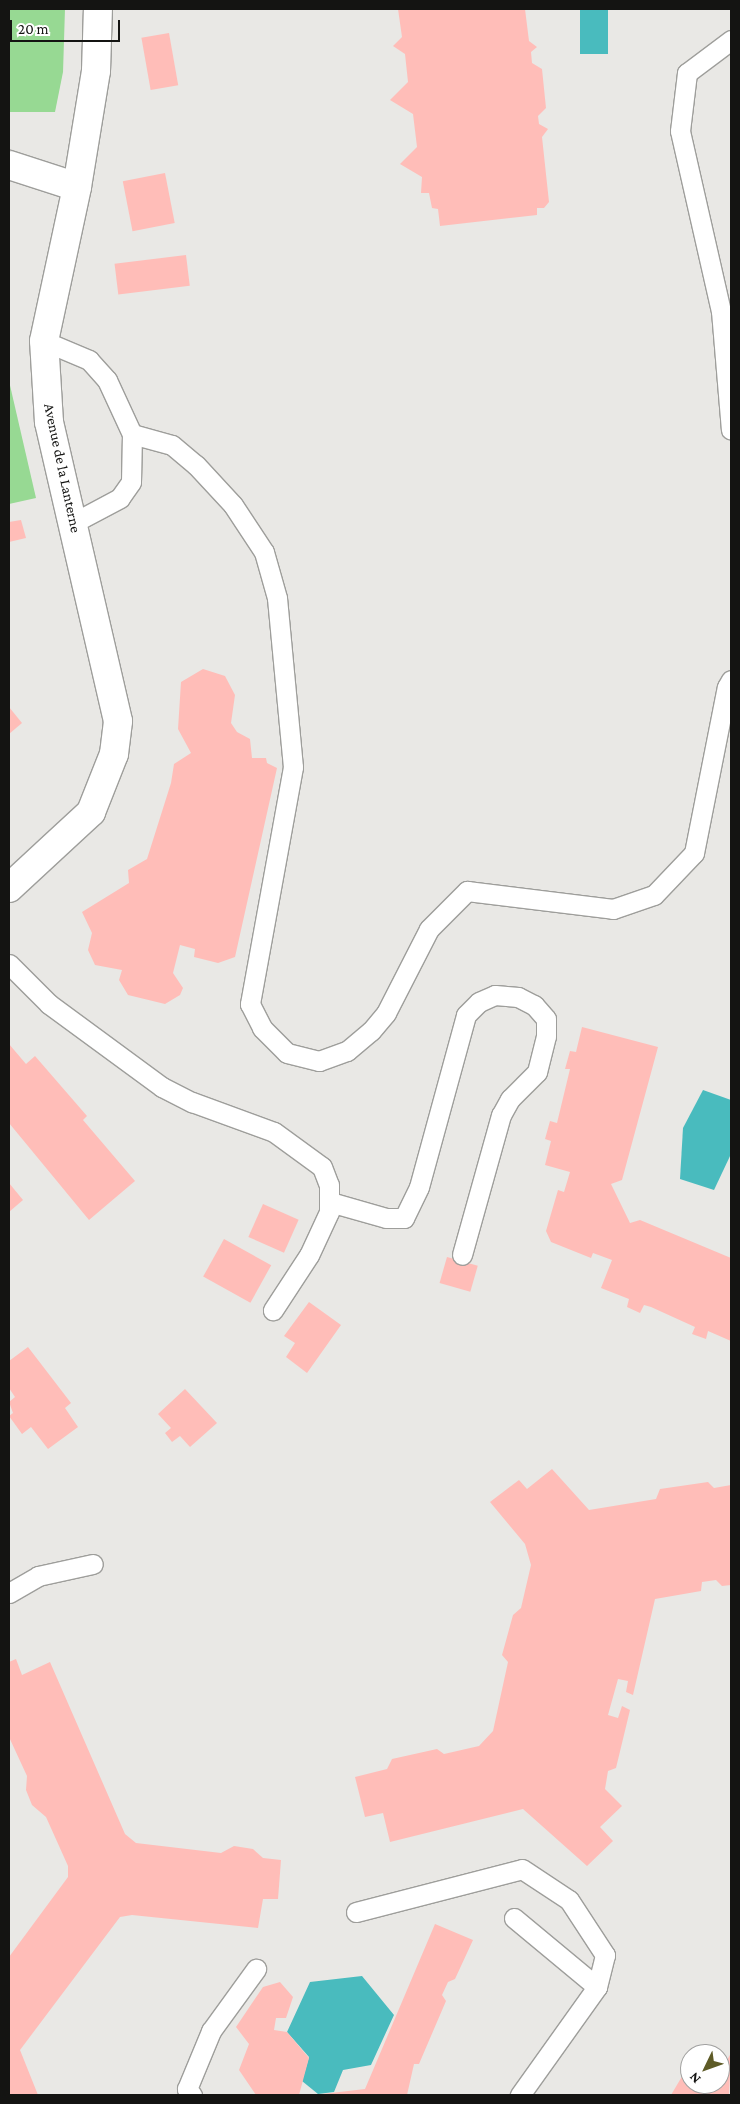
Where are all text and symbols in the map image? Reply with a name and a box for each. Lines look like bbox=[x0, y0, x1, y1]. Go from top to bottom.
scale bar bbox=[12, 10, 122, 42]
text: 20 m bbox=[18, 21, 49, 37]
street label: Avenue de la Lanterne bbox=[39, 402, 85, 534]
north arrow bbox=[680, 2044, 730, 2094]
text: N bbox=[685, 2069, 704, 2087]

